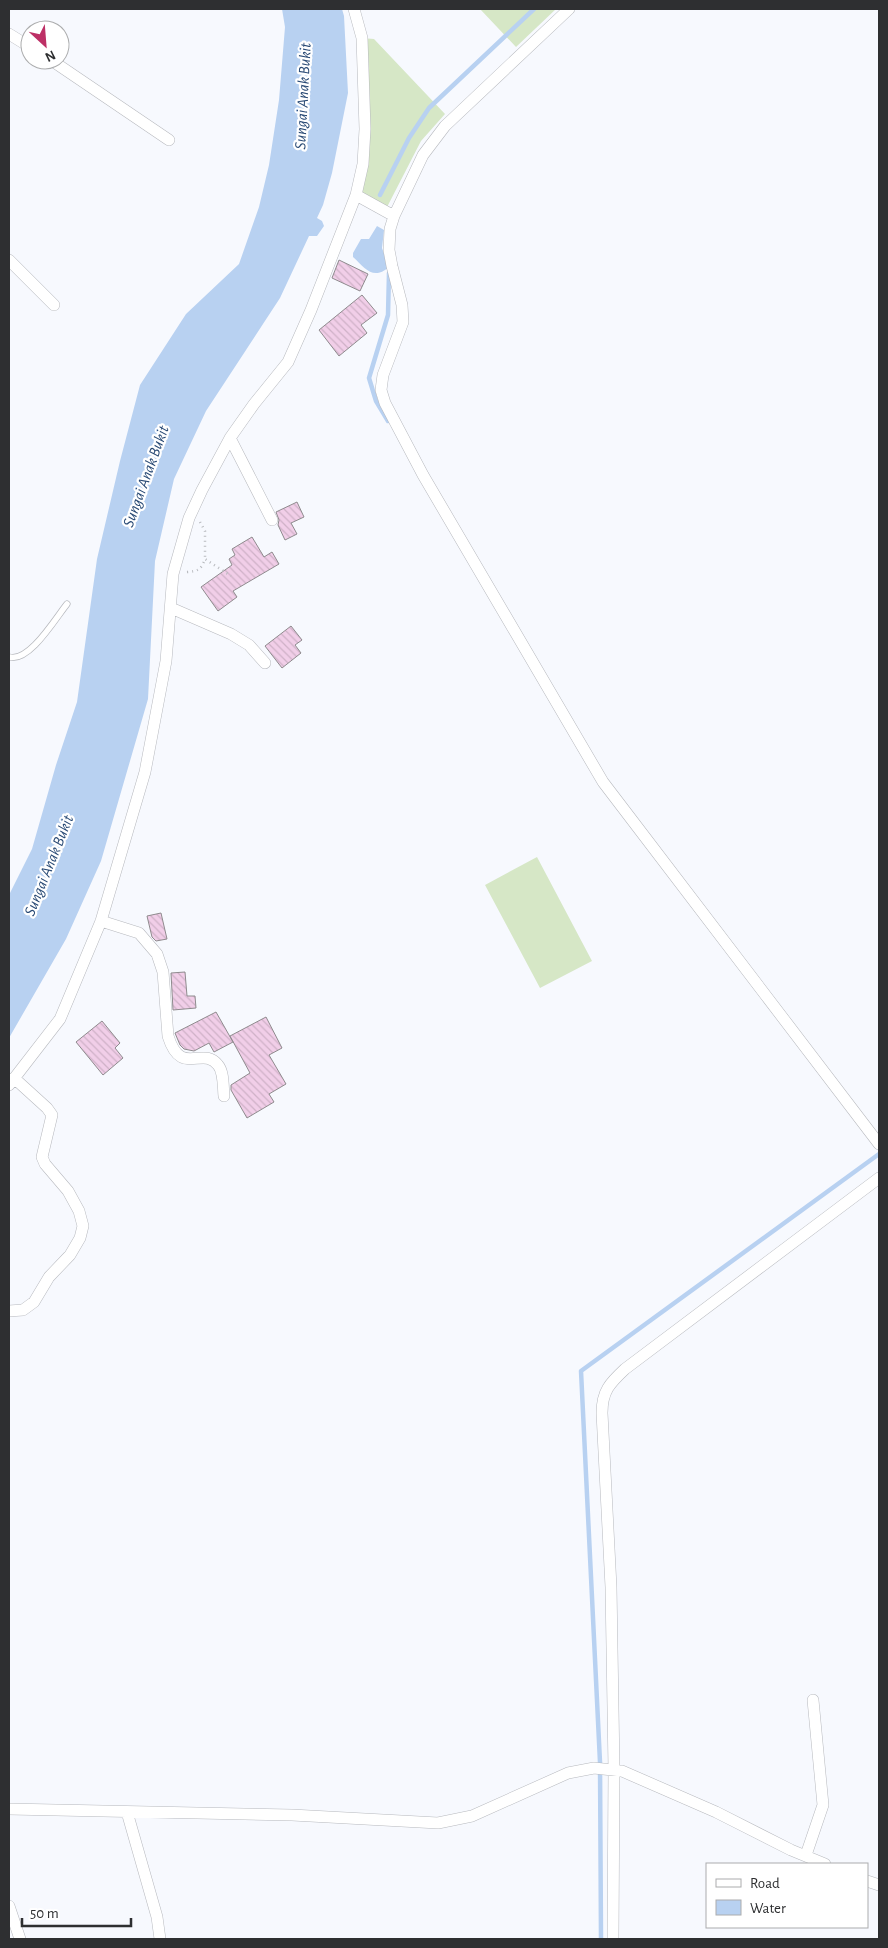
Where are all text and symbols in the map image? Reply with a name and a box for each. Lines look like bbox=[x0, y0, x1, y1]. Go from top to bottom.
north arrow bbox=[20, 20, 70, 70]
water label: Sungai Anak Bukit bbox=[292, 41, 314, 150]
text: N bbox=[43, 47, 58, 64]
water label: Sungai Anak Bukit bbox=[120, 423, 172, 529]
water label: Sungai Anak Bukit bbox=[21, 812, 77, 918]
legend bbox=[706, 1863, 868, 1928]
text: Road bbox=[750, 1876, 780, 1891]
scale bar bbox=[22, 1896, 131, 1928]
text: Water bbox=[750, 1901, 786, 1916]
text: 50 m bbox=[30, 1906, 59, 1921]

